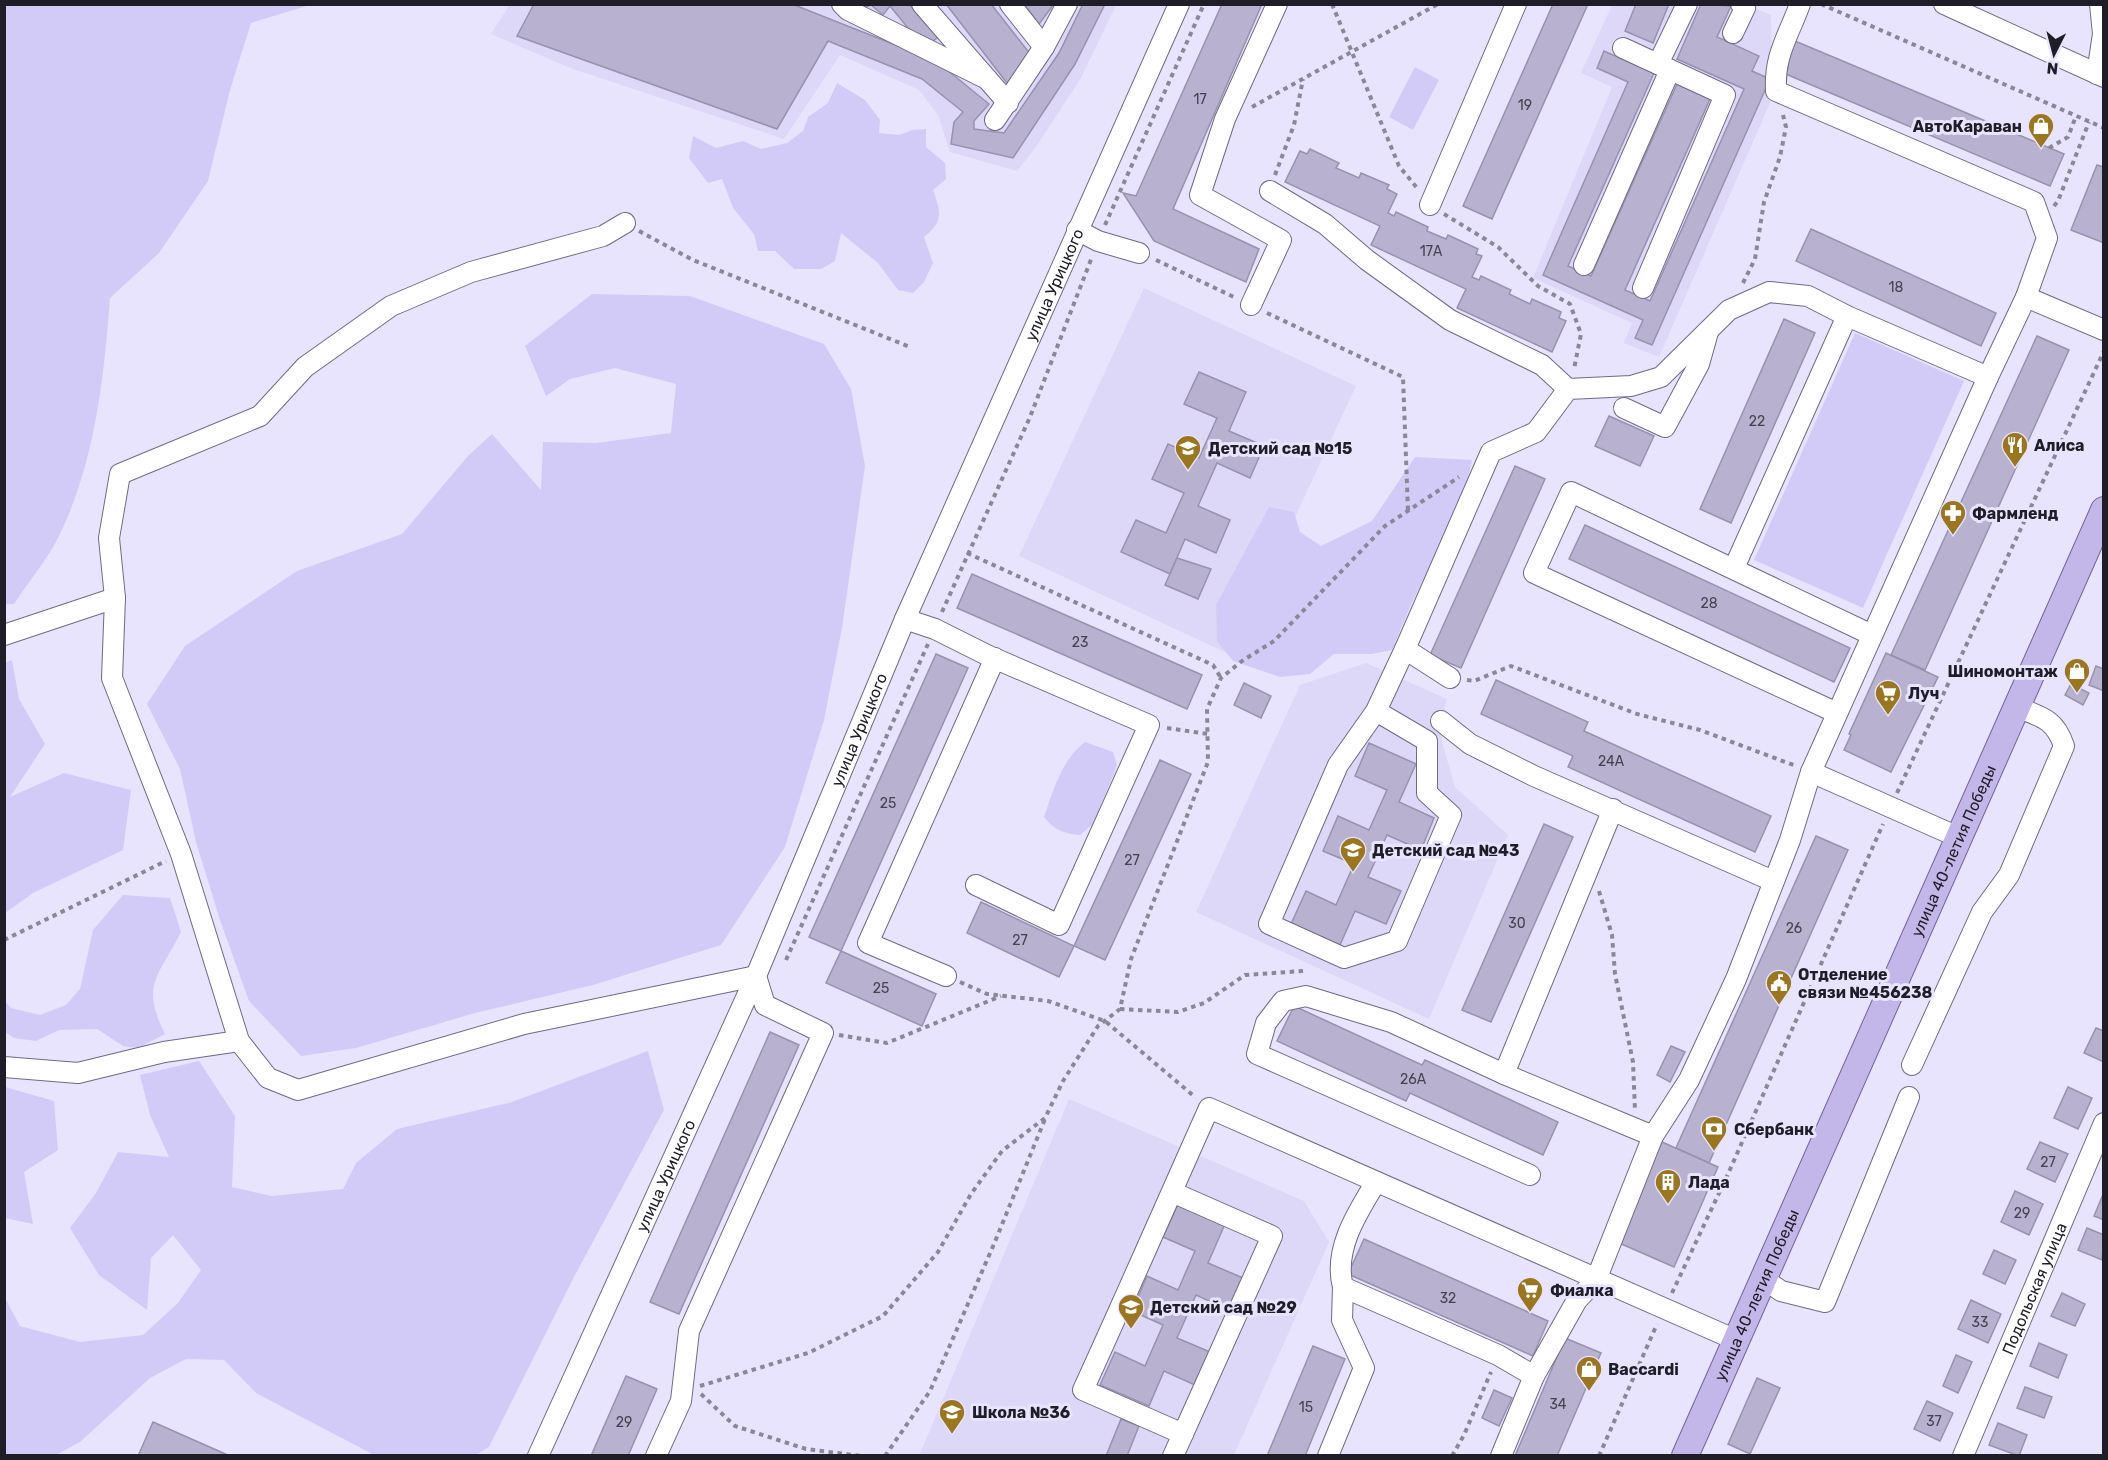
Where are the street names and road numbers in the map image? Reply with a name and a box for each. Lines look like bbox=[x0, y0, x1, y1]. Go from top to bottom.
street label: улица Урицкого bbox=[1021, 225, 1087, 344]
street label: улица Урицкого bbox=[827, 670, 891, 789]
street label: улица 40-летия Победы bbox=[1907, 762, 1999, 940]
street label: улица Урицкого bbox=[632, 1116, 699, 1235]
street label: улица 40-летия Победы bbox=[1710, 1206, 1803, 1384]
street label: Подольская улица bbox=[1998, 1220, 2070, 1357]

